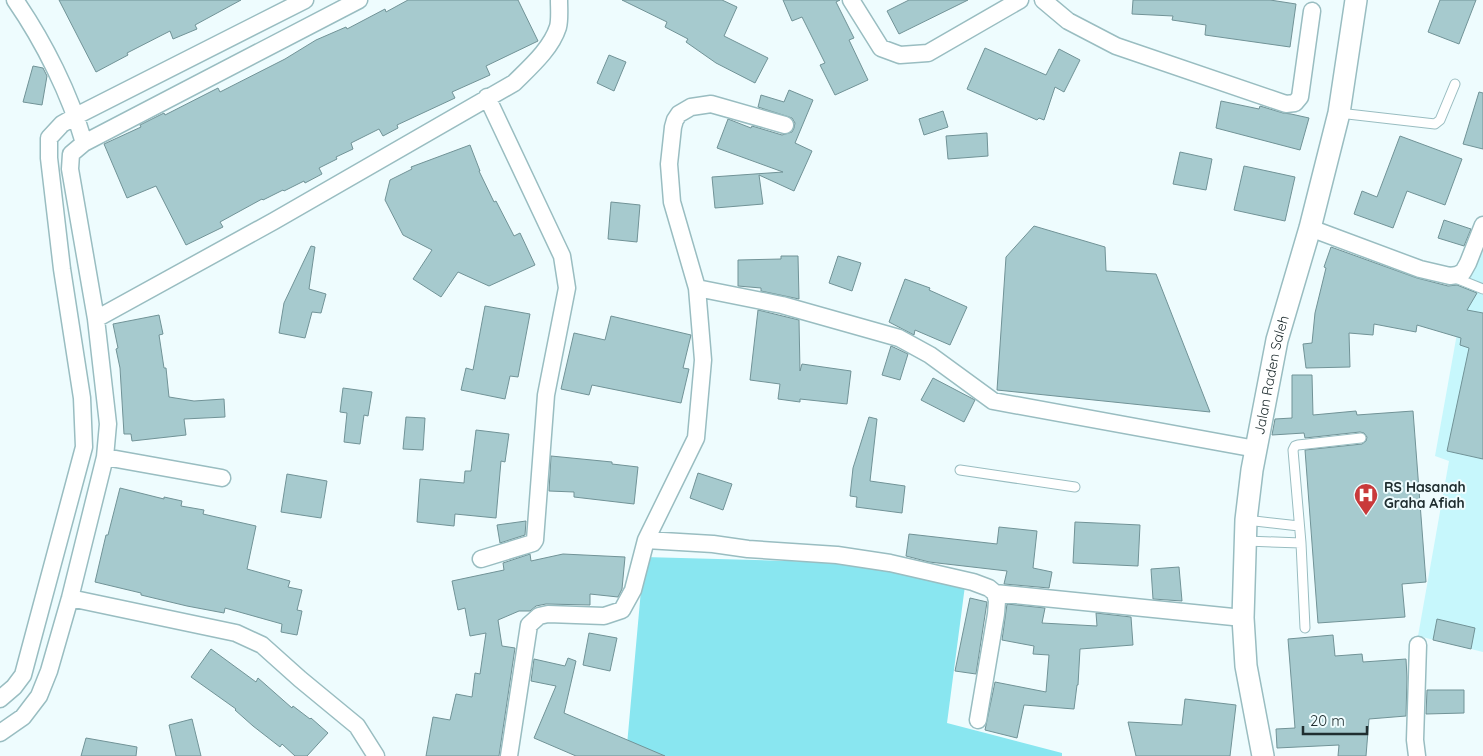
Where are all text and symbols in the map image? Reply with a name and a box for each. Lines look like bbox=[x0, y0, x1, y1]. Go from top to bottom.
street label: Jalan Raden Saleh bbox=[1250, 313, 1293, 436]
place label: RS Hasanah Graha Afiah bbox=[1384, 478, 1466, 512]
hospital icon: RS Hasanah Graha Afiah bbox=[1353, 482, 1379, 516]
scale bar bbox=[1303, 704, 1367, 736]
text: 20 m bbox=[1310, 711, 1345, 730]

